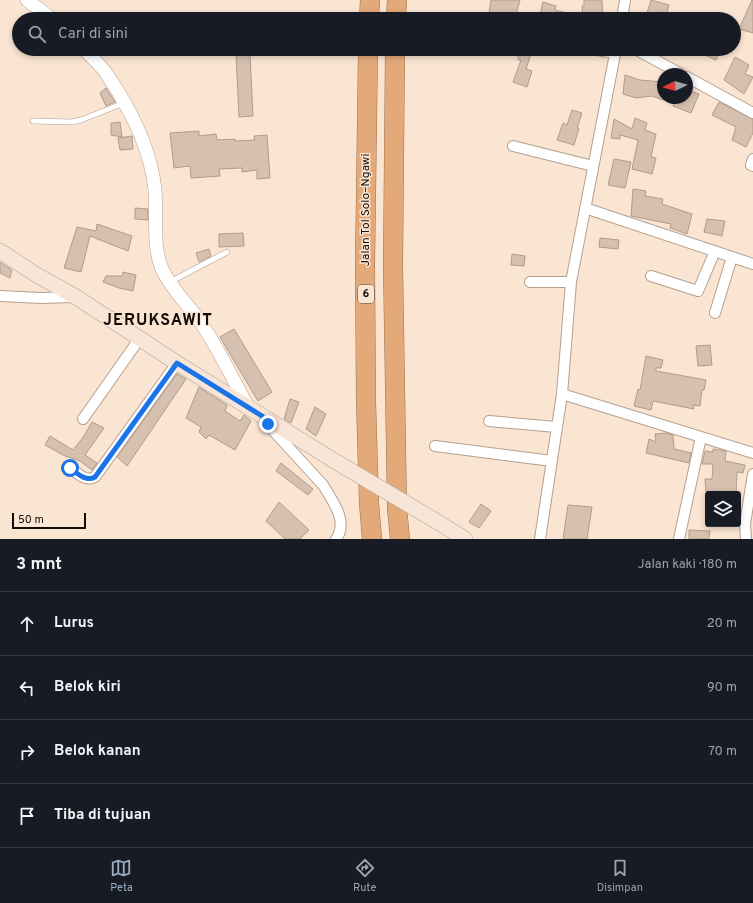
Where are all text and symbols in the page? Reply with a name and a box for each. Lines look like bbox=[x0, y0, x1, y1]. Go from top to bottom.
search box bbox=[12, 12, 741, 56]
icon: search bbox=[26, 23, 48, 45]
text: Cari di sini bbox=[58, 25, 128, 44]
north arrow bbox=[657, 68, 693, 104]
street label: Jalan Tol Solo–Ngawi bbox=[358, 154, 374, 266]
road number: 6 bbox=[358, 285, 374, 303]
district label: JERUKSAWIT bbox=[103, 311, 213, 331]
route end bbox=[259, 415, 277, 433]
route start bbox=[61, 459, 79, 477]
map controls bbox=[705, 491, 741, 527]
button: layers bbox=[705, 491, 741, 527]
scale bar bbox=[12, 511, 86, 530]
text: 50 m bbox=[18, 513, 44, 527]
text: 3 mnt bbox=[16, 554, 62, 576]
text: Jalan kaki · 180 m bbox=[637, 557, 737, 573]
icon: ahead bbox=[16, 613, 38, 635]
text: Lurus bbox=[54, 614, 94, 633]
text: 20 m bbox=[707, 616, 737, 632]
icon: left bbox=[16, 677, 38, 699]
text: Belok kiri bbox=[54, 678, 121, 697]
text: 90 m bbox=[707, 680, 737, 696]
icon: right bbox=[16, 741, 38, 763]
text: Belok kanan bbox=[54, 742, 141, 761]
text: 70 m bbox=[708, 744, 737, 760]
icon: arrive bbox=[16, 805, 38, 827]
text: Tiba di tujuan bbox=[54, 806, 151, 825]
tab: Peta bbox=[110, 857, 133, 895]
tab: Rute bbox=[353, 857, 376, 895]
tab: Disimpan bbox=[597, 857, 643, 895]

